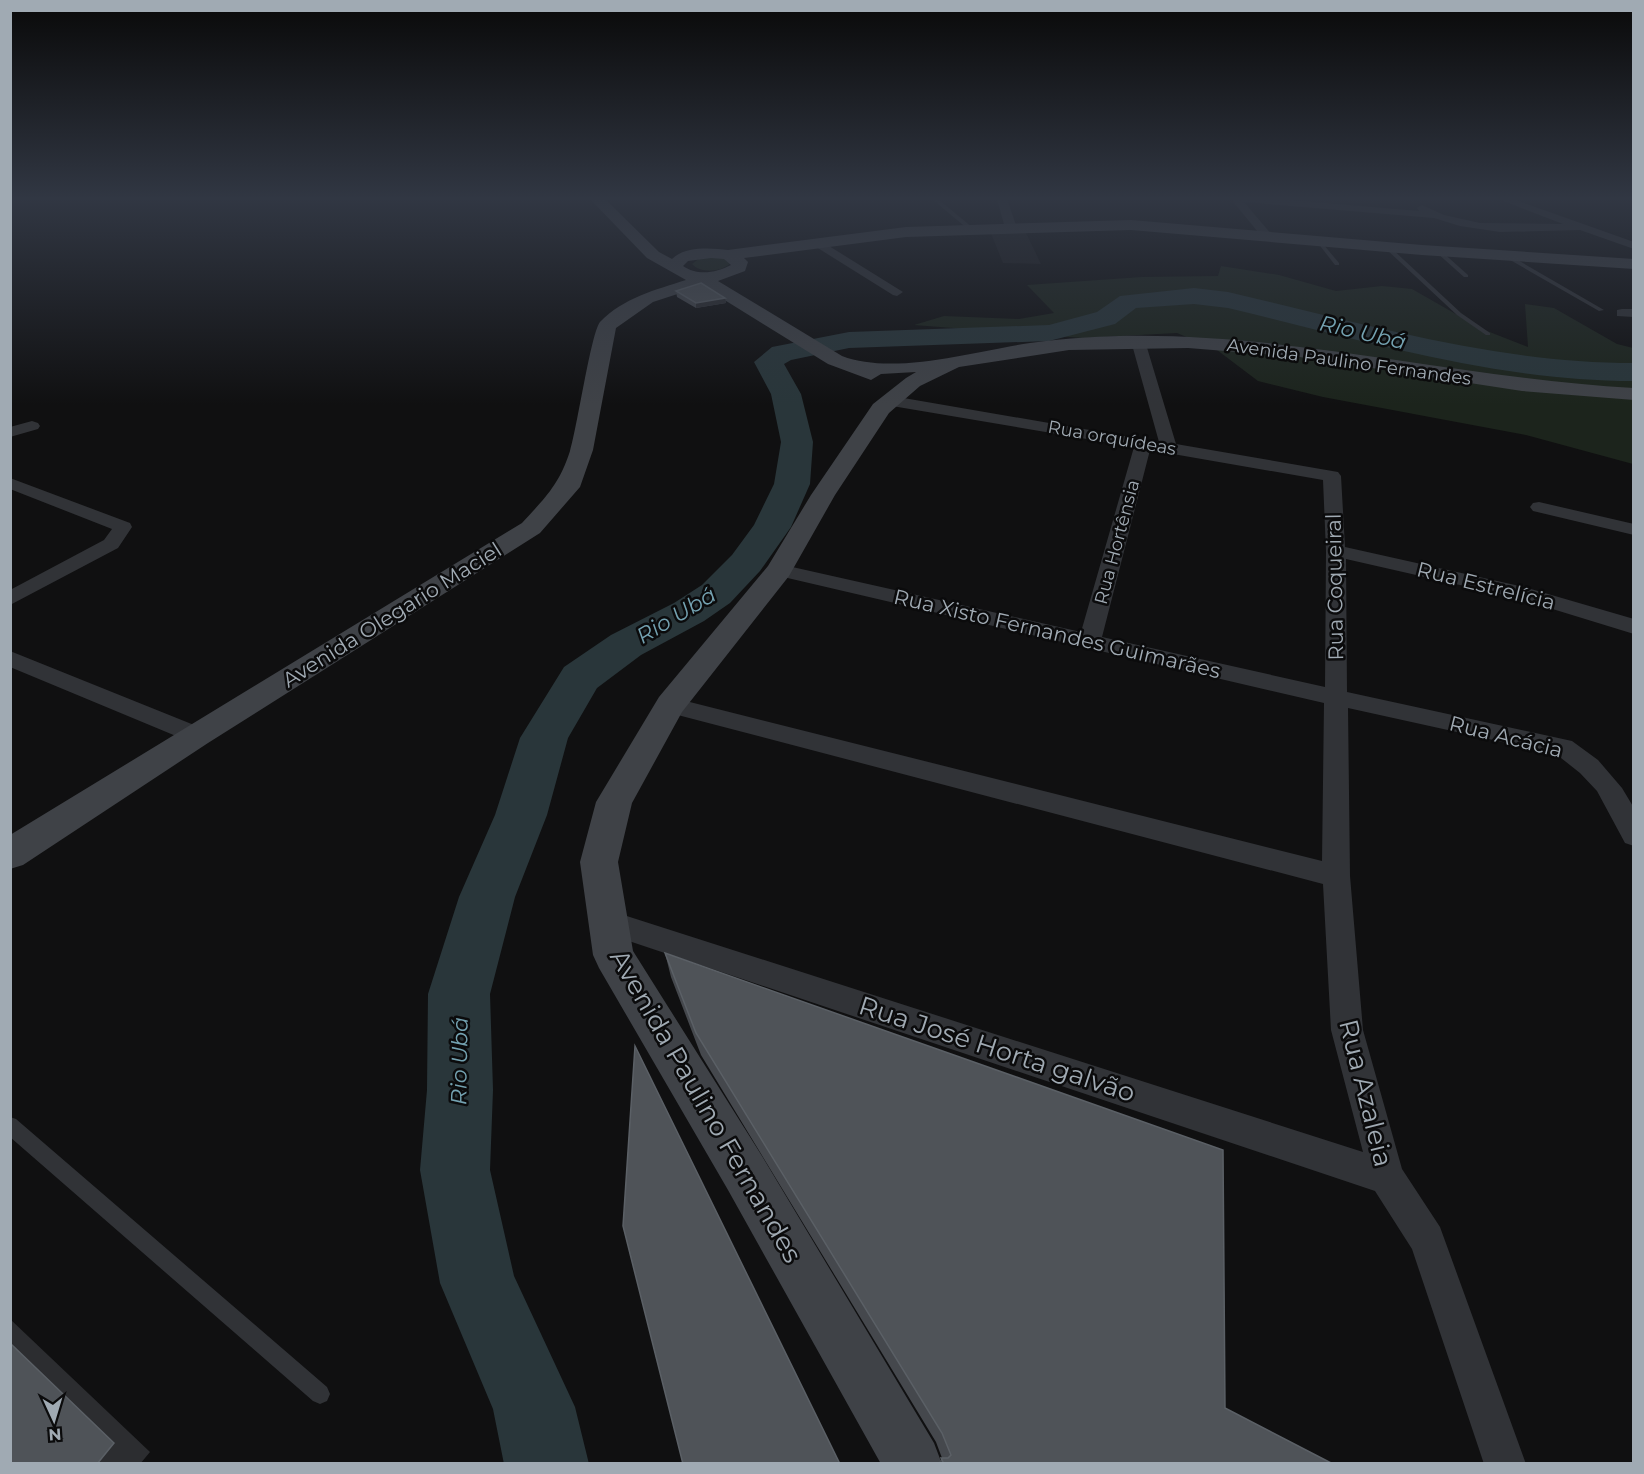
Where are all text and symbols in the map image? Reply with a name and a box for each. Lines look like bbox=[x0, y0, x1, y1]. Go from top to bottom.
water label: Rio Ubá bbox=[1317, 309, 1409, 356]
street label: Avenida Paulino Fernandes bbox=[1225, 334, 1473, 390]
street label: Rua orquídeas bbox=[1046, 416, 1178, 460]
street label: Rua Hortênsia bbox=[1090, 477, 1144, 607]
street label: Rua Coqueiral bbox=[1321, 513, 1348, 661]
street label: Avenida Olegario Maciel bbox=[278, 537, 506, 692]
street label: Rua Estrelícia bbox=[1414, 556, 1558, 615]
water label: Rio Ubá bbox=[632, 581, 721, 650]
street label: Rua Xisto Fernandes Guimarães bbox=[891, 584, 1223, 683]
street label: Rua Acácia bbox=[1447, 710, 1565, 763]
street label: Avenida Paulino Fernandes bbox=[603, 944, 809, 1268]
street label: Rua José Horta galvão bbox=[855, 989, 1139, 1109]
street label: Rua Azaleia bbox=[1332, 1016, 1400, 1170]
water label: Rio Ubá bbox=[445, 1017, 474, 1105]
north arrow bbox=[24, 1390, 84, 1450]
text: N bbox=[48, 1425, 62, 1444]

